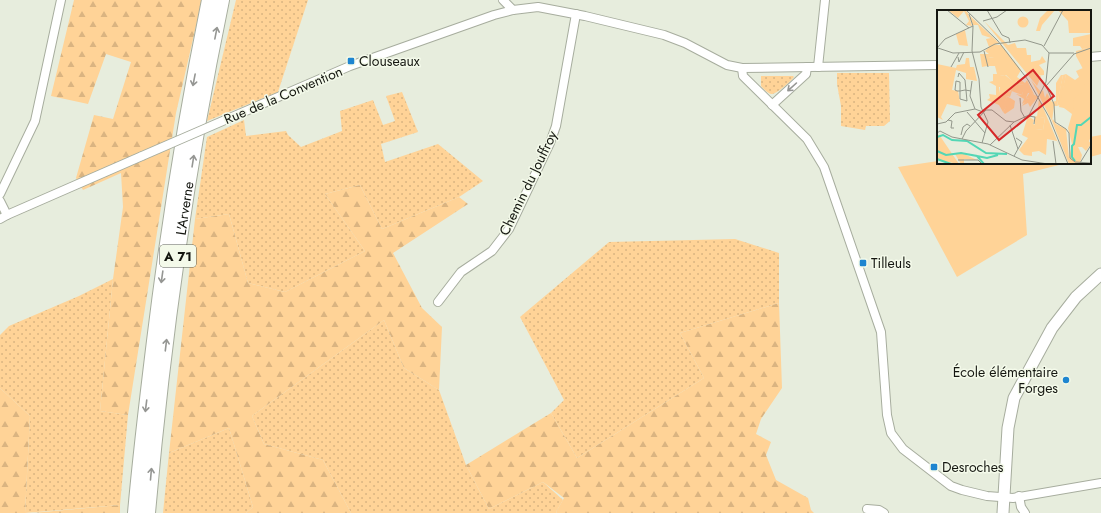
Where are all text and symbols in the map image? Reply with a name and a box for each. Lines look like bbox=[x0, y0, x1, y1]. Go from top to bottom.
inset map bbox=[937, 10, 1091, 164]
one-way arrow bbox=[212, 27, 220, 40]
place label: Clouseaux bbox=[359, 51, 420, 71]
marker: Clouseaux bbox=[346, 56, 356, 66]
street label: Rue de la Convention bbox=[221, 61, 345, 129]
one-way arrow bbox=[190, 73, 198, 86]
one-way arrow bbox=[786, 83, 797, 92]
street label: Chemin du Jouffroy bbox=[494, 126, 562, 239]
one-way arrow bbox=[189, 155, 197, 168]
street label: L'Arverne bbox=[171, 180, 199, 236]
road number: A 71 bbox=[160, 245, 196, 267]
place label: Tilleuls bbox=[871, 253, 911, 273]
marker: Tilleuls bbox=[858, 258, 868, 268]
one-way arrow bbox=[158, 270, 166, 283]
one-way arrow bbox=[162, 339, 170, 352]
place label: École élémentaire Forges bbox=[953, 362, 1058, 398]
marker: École élémentaire Forges bbox=[1061, 375, 1071, 385]
one-way arrow bbox=[142, 399, 150, 412]
place label: Desroches bbox=[942, 457, 1004, 477]
marker: Desroches bbox=[929, 462, 939, 472]
one-way arrow bbox=[148, 468, 155, 481]

